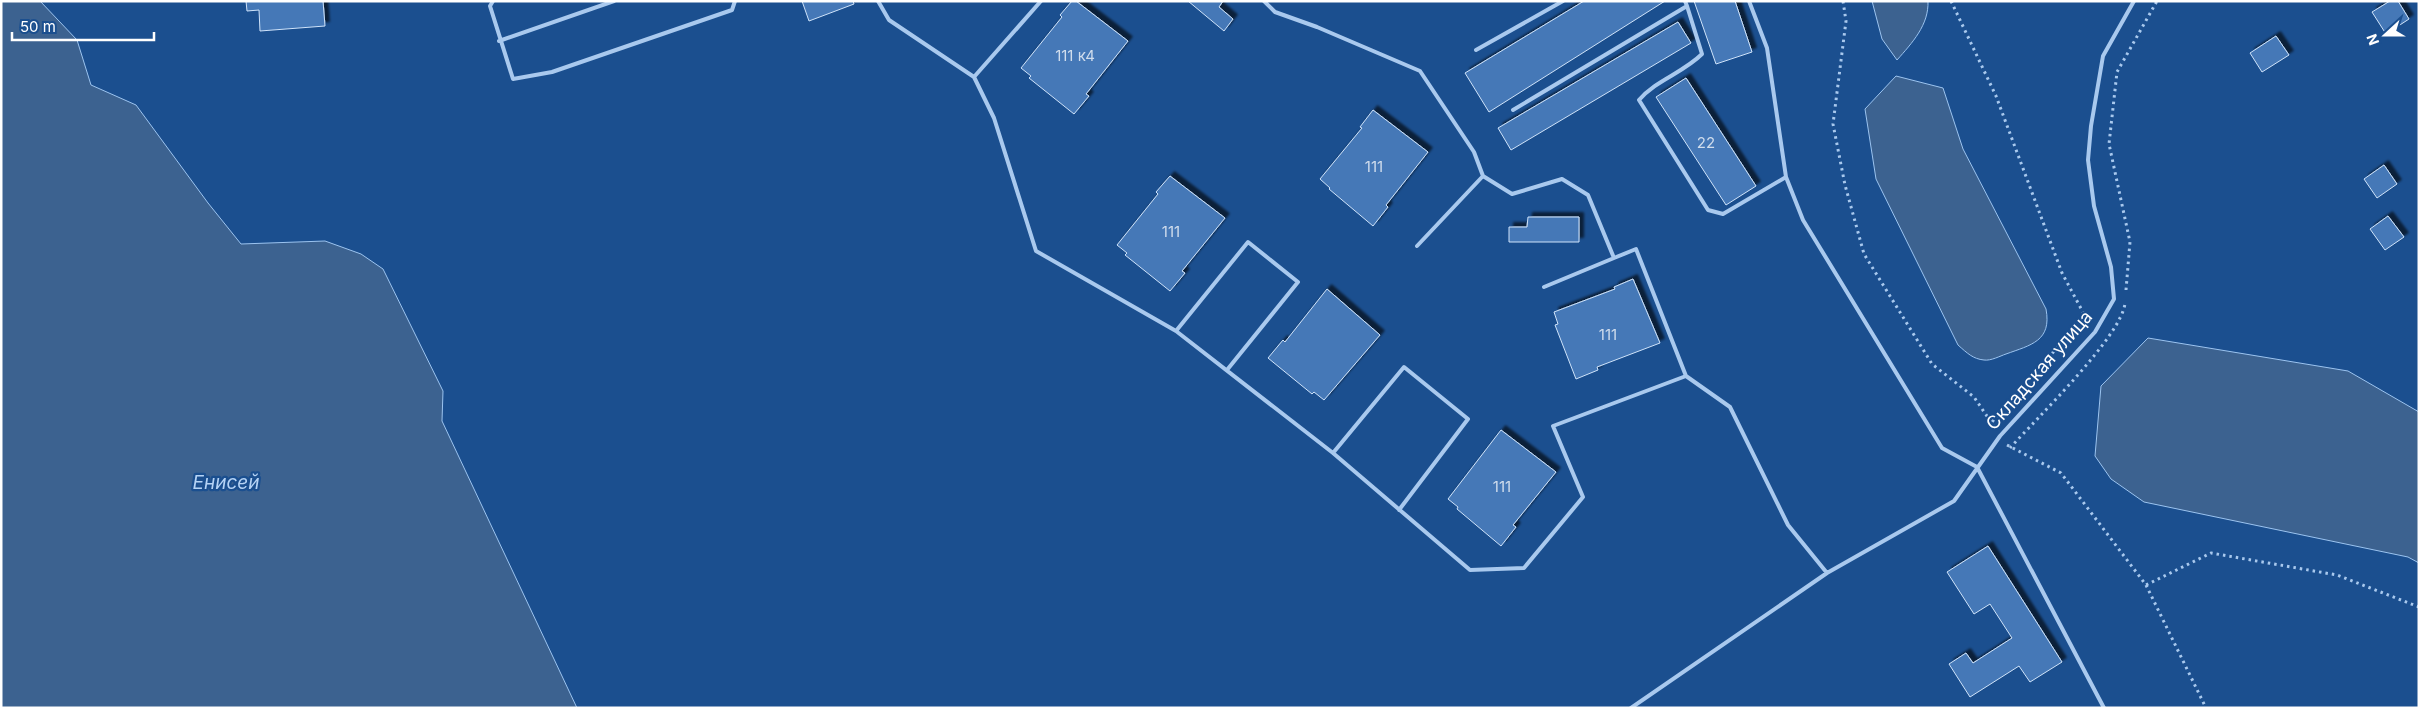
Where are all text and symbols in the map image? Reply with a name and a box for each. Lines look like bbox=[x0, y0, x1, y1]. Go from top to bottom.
scale bar bbox=[12, 10, 155, 42]
north arrow bbox=[2360, 10, 2410, 60]
text: 50 m bbox=[20, 17, 56, 36]
text: N bbox=[2363, 32, 2382, 48]
house number: 111 к4 bbox=[1055, 46, 1095, 65]
house number: 22 bbox=[1697, 133, 1715, 152]
house number: 111 bbox=[1365, 157, 1383, 176]
house number: 111 bbox=[1162, 222, 1180, 241]
street label: Складская улица bbox=[1982, 306, 2096, 434]
house number: 111 bbox=[1599, 325, 1617, 344]
water label: Енисей bbox=[193, 471, 259, 494]
house number: 111 bbox=[1493, 477, 1511, 496]

